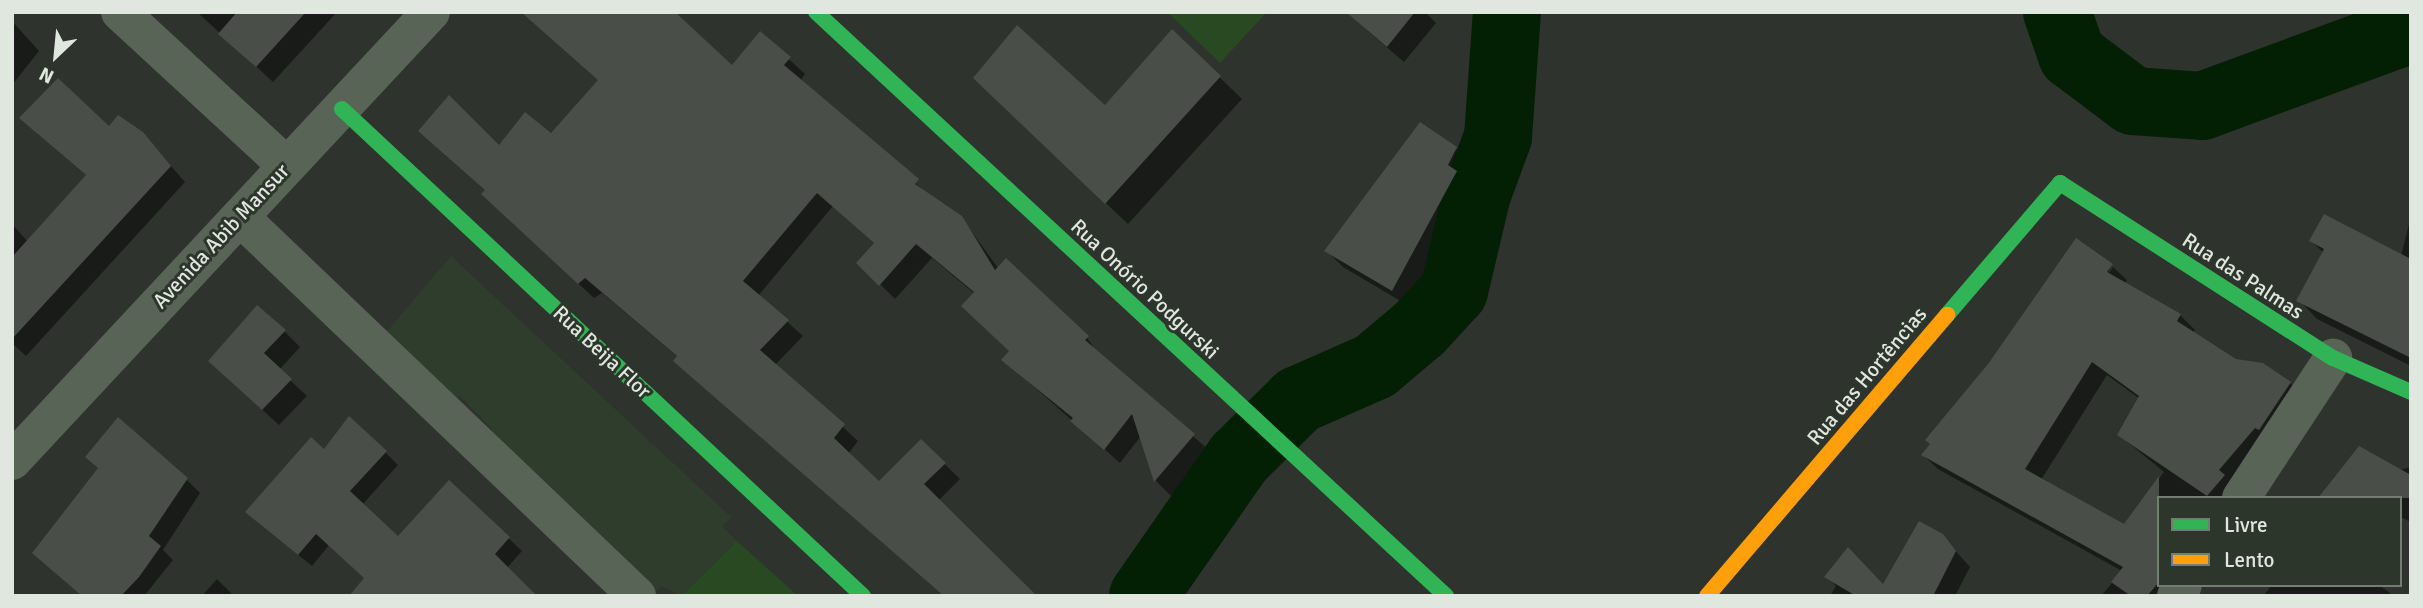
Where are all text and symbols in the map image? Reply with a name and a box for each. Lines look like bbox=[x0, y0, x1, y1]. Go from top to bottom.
north arrow bbox=[21, 21, 91, 91]
text: N bbox=[36, 61, 58, 89]
street label: Avenida Abib Mansur bbox=[147, 158, 295, 314]
street label: Rua Onório Podgurski bbox=[1066, 214, 1224, 364]
street label: Rua das Palmas bbox=[2178, 227, 2308, 325]
street label: Rua Beija Flor bbox=[548, 300, 656, 404]
street label: Rua das Hortências bbox=[1802, 302, 1932, 450]
legend bbox=[2157, 496, 2402, 587]
text: Livre bbox=[2224, 512, 2267, 538]
text: Lento bbox=[2224, 547, 2274, 573]

